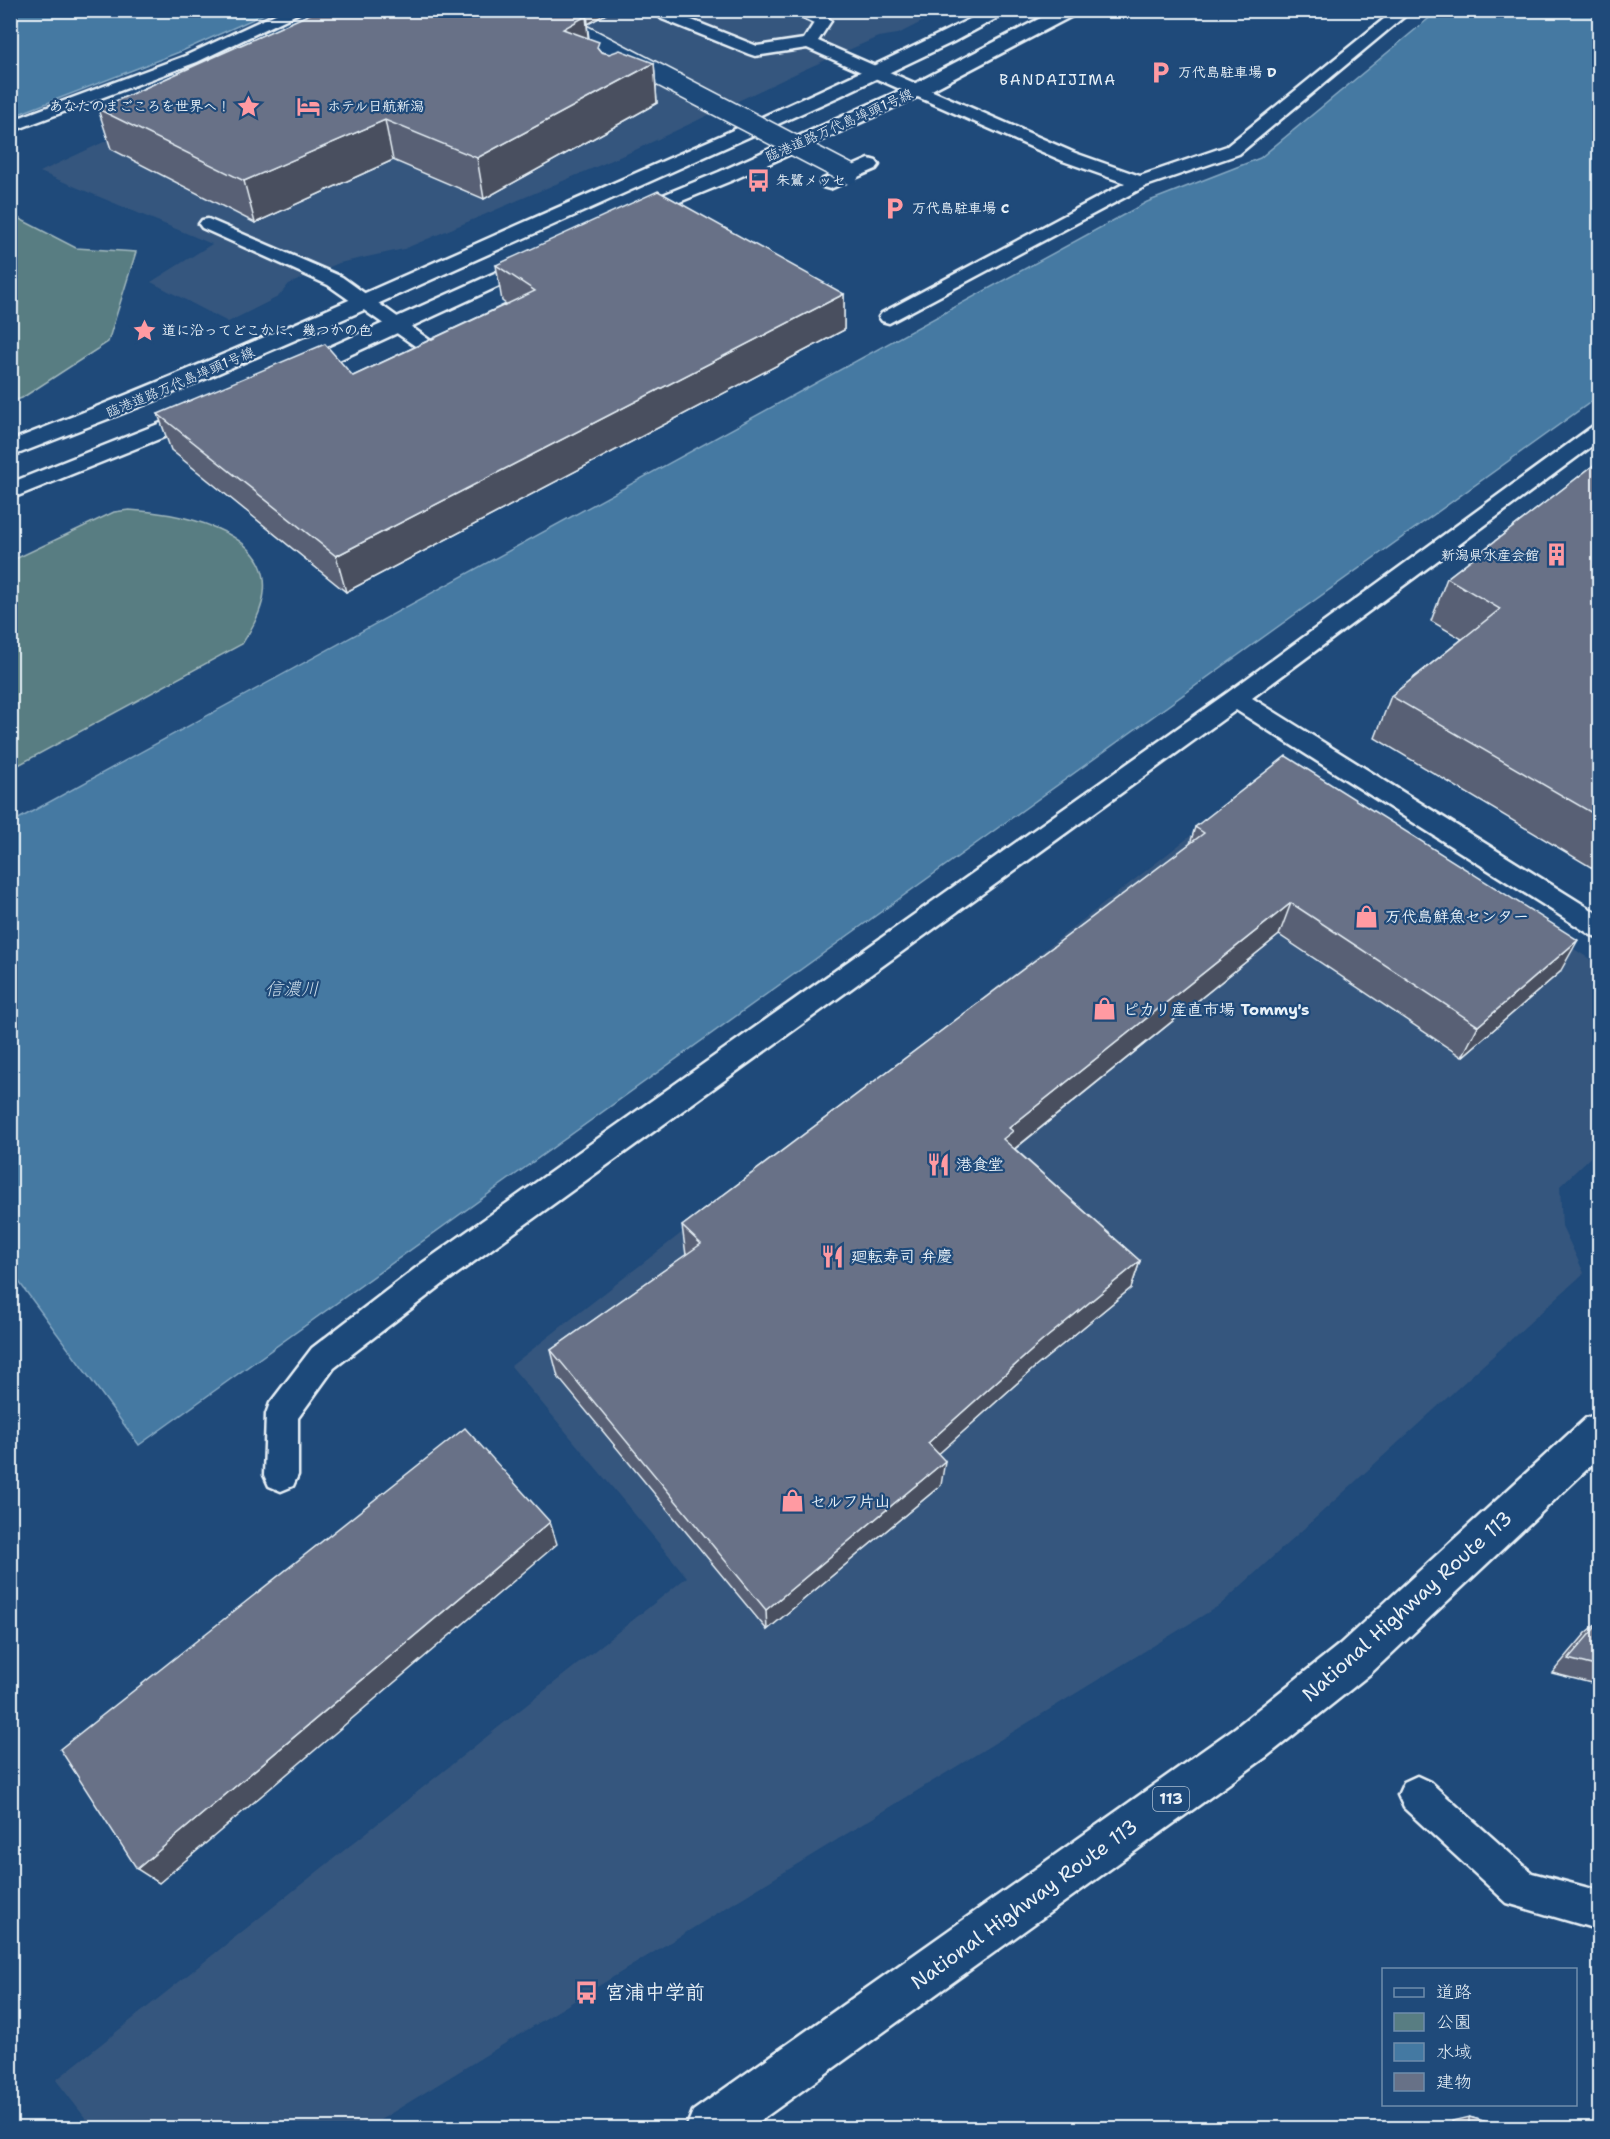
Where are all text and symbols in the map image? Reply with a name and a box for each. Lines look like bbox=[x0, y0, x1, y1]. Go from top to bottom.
parking icon: 万代島駐車場 D bbox=[1147, 59, 1173, 85]
place label: 万代島駐車場 D bbox=[1178, 63, 1277, 81]
district label: BANDAIJIMA bbox=[999, 70, 1117, 90]
street label: 臨港道路万代島埠頭1号線 bbox=[762, 84, 916, 166]
place icon: あなたのまごころを世界へ！ bbox=[236, 93, 262, 119]
hotel icon: ホテル日航新潟 bbox=[296, 93, 322, 119]
place label: あなたのまごころを世界へ！ bbox=[49, 97, 231, 115]
place label: ホテル日航新潟 bbox=[327, 97, 424, 115]
bus stop icon: 朱鷺メッセ bbox=[745, 167, 771, 193]
place label: 朱鷺メッセ bbox=[776, 171, 846, 189]
parking icon: 万代島駐車場 C bbox=[881, 195, 907, 221]
place label: 万代島駐車場 C bbox=[912, 199, 1009, 217]
place icon: 道に沿ってどこかに、幾つかの色 bbox=[131, 317, 157, 343]
place label: 道に沿ってどこかに、幾つかの色 bbox=[162, 321, 372, 339]
street label: 臨港道路万代島埠頭1号線 bbox=[103, 342, 257, 422]
building icon: 新潟県水産会館 bbox=[1544, 542, 1570, 568]
place label: 新潟県水産会館 bbox=[1441, 546, 1539, 564]
shop icon: 万代島鮮魚センター bbox=[1354, 903, 1380, 929]
place label: 万代島鮮魚センター bbox=[1385, 906, 1529, 927]
water label: 信濃川 bbox=[265, 977, 319, 1001]
shop icon: ピカリ産直市場 Tommy's bbox=[1092, 996, 1118, 1022]
place label: ピカリ産直市場 Tommy's bbox=[1123, 999, 1309, 1020]
restaurant icon: 港食堂 bbox=[925, 1151, 951, 1177]
place label: 港食堂 bbox=[956, 1154, 1004, 1175]
restaurant icon: 廻転寿司 弁慶 bbox=[820, 1243, 846, 1269]
place label: 廻転寿司 弁慶 bbox=[851, 1246, 953, 1267]
shop icon: セルフ片山 bbox=[779, 1488, 805, 1514]
place label: セルフ片山 bbox=[810, 1491, 891, 1512]
street label: National Highway Route 113 bbox=[1296, 1505, 1518, 1707]
road number: 113 bbox=[1153, 1787, 1189, 1811]
street label: National Highway Route 113 bbox=[906, 1813, 1142, 1995]
legend bbox=[1382, 1968, 1577, 2106]
bus stop icon: 宮浦中学前 bbox=[574, 1979, 600, 2005]
place label: 宮浦中学前 bbox=[605, 1979, 705, 2005]
text: 道路 bbox=[1436, 1980, 1472, 2004]
text: 公園 bbox=[1436, 2010, 1472, 2034]
text: 水域 bbox=[1436, 2040, 1472, 2064]
text: 建物 bbox=[1436, 2070, 1472, 2094]

